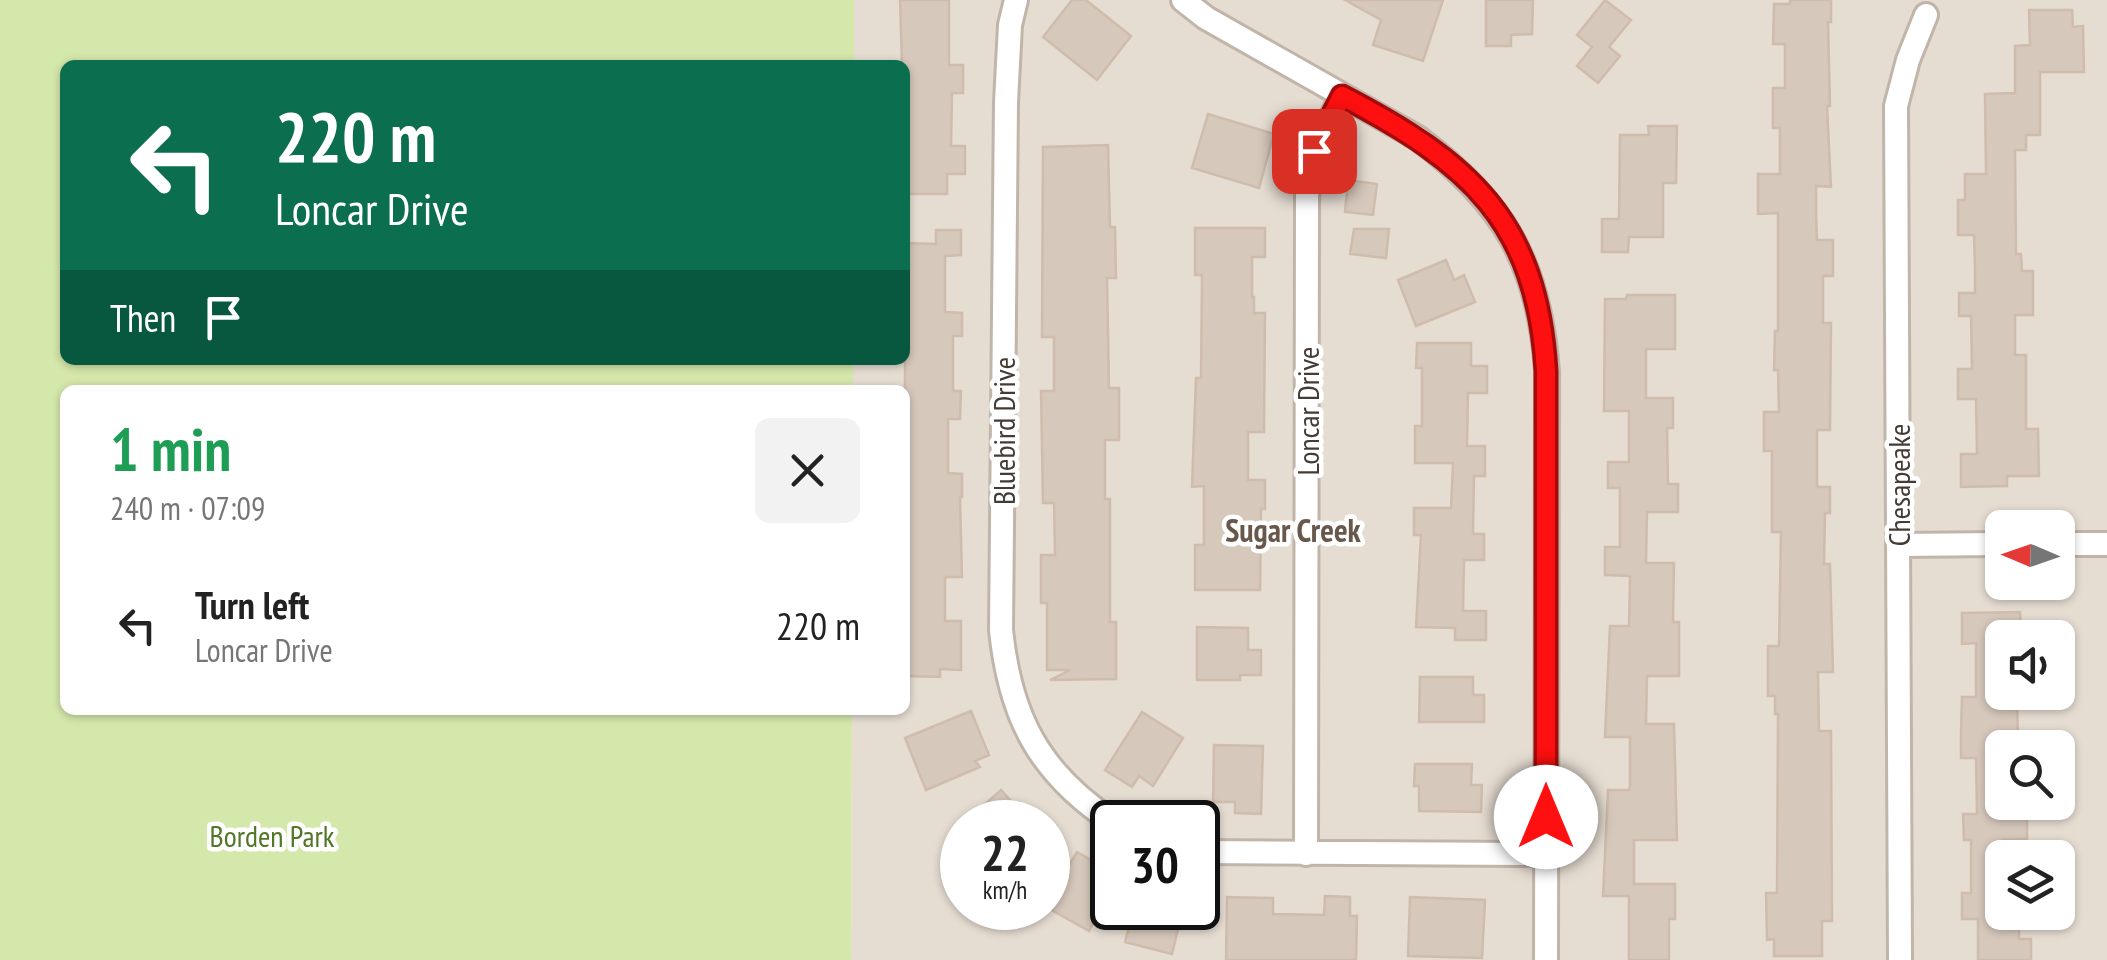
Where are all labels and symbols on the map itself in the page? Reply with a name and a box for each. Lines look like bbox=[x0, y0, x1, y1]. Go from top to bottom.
pin bbox=[1272, 109, 1357, 194]
street label: Loncar Drive bbox=[1288, 346, 1327, 476]
street label: Bluebird Drive bbox=[984, 357, 1023, 505]
street label: Chesapeake bbox=[1879, 424, 1918, 546]
district label: Sugar Creek bbox=[1225, 509, 1362, 551]
north arrow bbox=[1985, 510, 2075, 600]
position arrow bbox=[1494, 765, 1598, 869]
speed limit sign: 30 bbox=[1090, 800, 1220, 930]
park label: Borden Park bbox=[210, 816, 335, 855]

